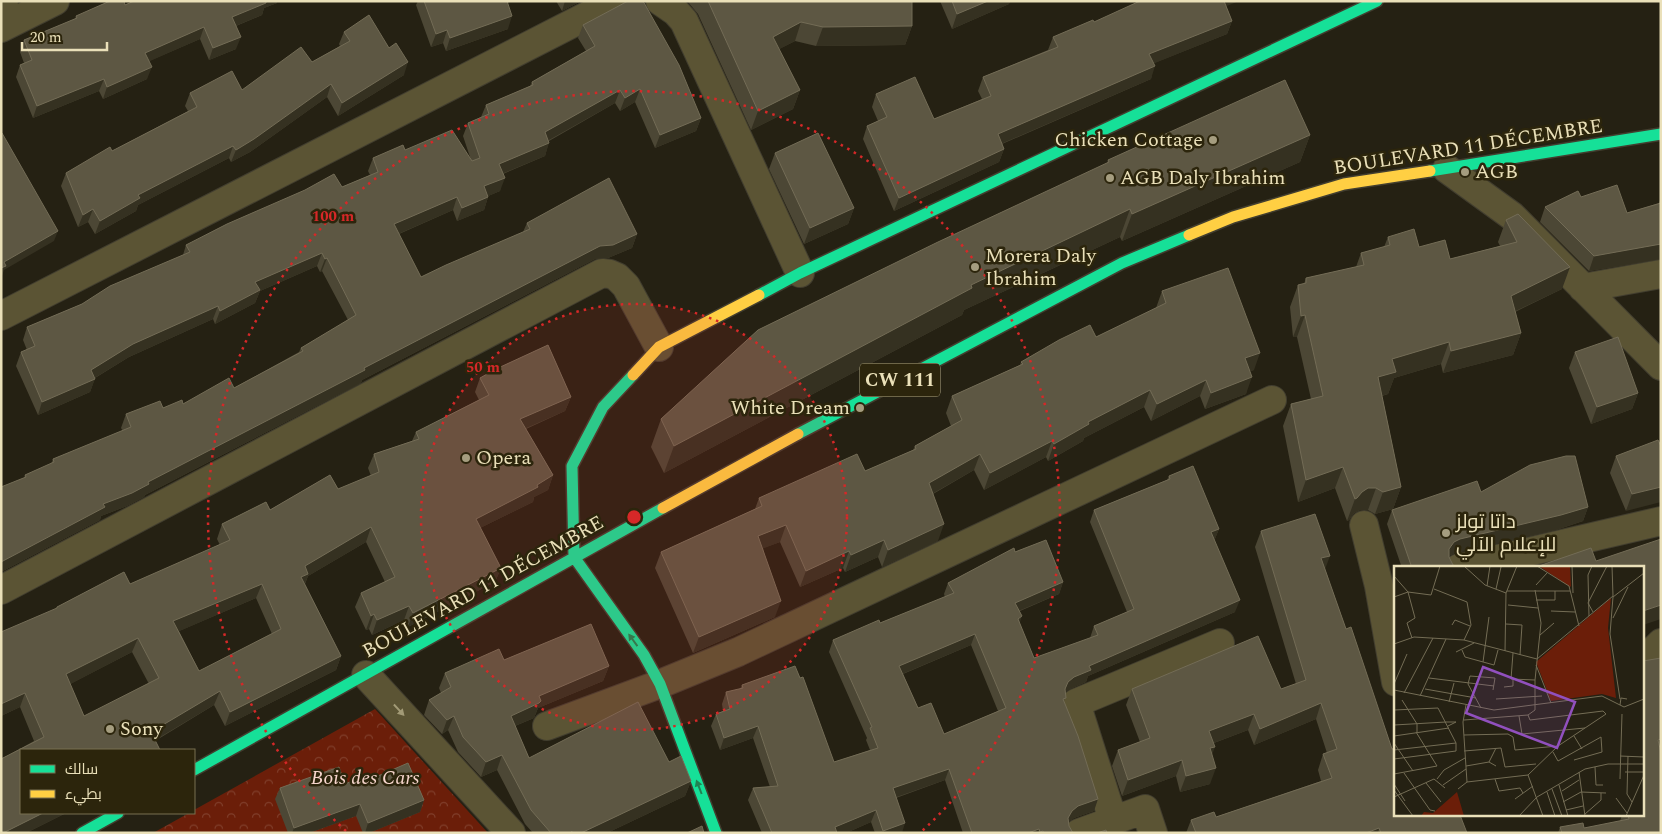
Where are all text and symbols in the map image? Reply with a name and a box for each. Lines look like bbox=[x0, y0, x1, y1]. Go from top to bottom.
scale bar bbox=[22, 20, 108, 52]
text: 20 m bbox=[30, 26, 62, 49]
street label: BOULEVARD 11 DÉCEMBRE bbox=[1331, 111, 1605, 183]
place label: Chicken Cottage bbox=[1054, 125, 1203, 155]
marker: Chicken Cottage bbox=[1207, 134, 1219, 146]
place label: AGB bbox=[1475, 157, 1518, 187]
place label: AGB Daly Ibrahim bbox=[1120, 163, 1285, 193]
marker: AGB bbox=[1459, 166, 1471, 178]
marker: AGB Daly Ibrahim bbox=[1104, 172, 1116, 184]
text: 100 m bbox=[312, 205, 355, 228]
place label: Morera Daly Ibrahim bbox=[985, 241, 1098, 294]
marker: Morera Daly Ibrahim bbox=[969, 261, 981, 273]
text: 50 m bbox=[466, 356, 501, 379]
road number: CW 111 bbox=[860, 364, 940, 396]
place label: White Dream bbox=[731, 393, 850, 423]
marker: White Dream bbox=[854, 402, 866, 414]
place label: Opera bbox=[476, 443, 531, 473]
marker: Opera bbox=[460, 452, 472, 464]
place label: داتا تولز للإعلام الآلي bbox=[1455, 507, 1556, 560]
street label: BOULEVARD 11 DÉCEMBRE bbox=[357, 508, 609, 666]
centre of rings bbox=[625, 508, 643, 526]
marker: داتا تولز للإعلام الآلي bbox=[1440, 527, 1452, 539]
inset map bbox=[1394, 566, 1644, 816]
one-way arrow bbox=[628, 633, 638, 646]
one-way arrow bbox=[393, 704, 405, 716]
place label: Sony bbox=[120, 714, 164, 744]
marker: Sony bbox=[104, 723, 116, 735]
legend bbox=[20, 749, 195, 814]
text: سالك bbox=[65, 758, 98, 781]
park label: Bois des Cars bbox=[311, 763, 419, 793]
one-way arrow bbox=[695, 779, 703, 794]
text: بطيء bbox=[65, 783, 102, 806]

